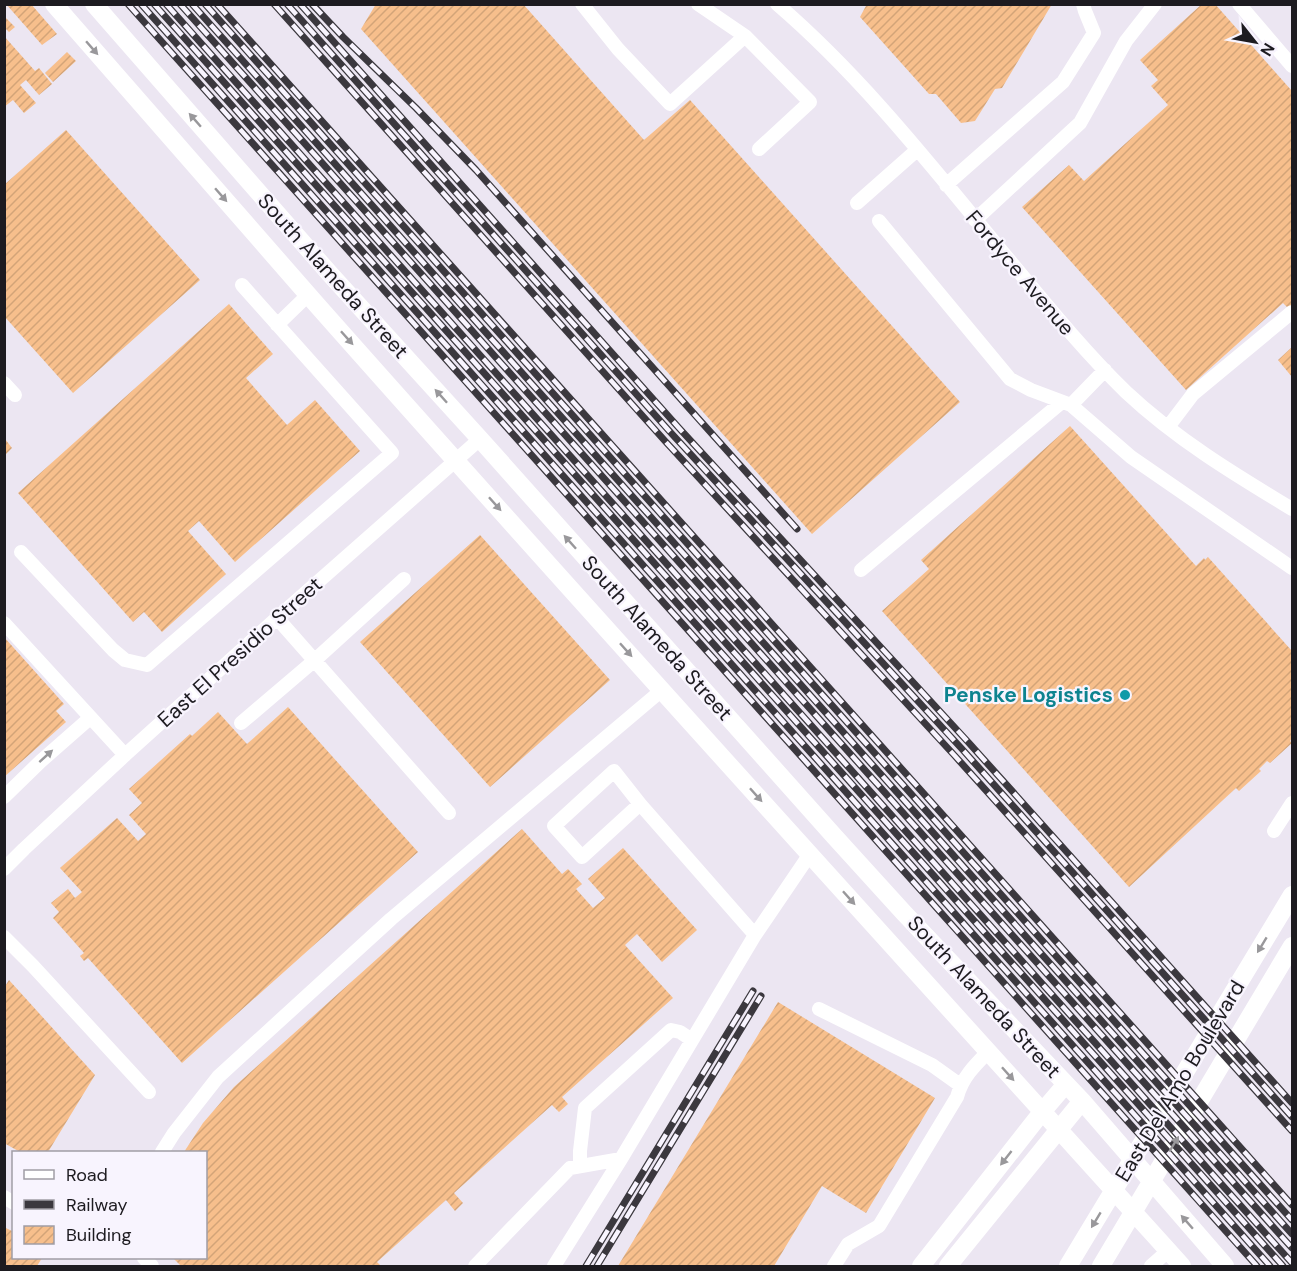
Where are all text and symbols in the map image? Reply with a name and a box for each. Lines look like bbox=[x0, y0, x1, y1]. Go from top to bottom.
north arrow bbox=[1225, 12, 1285, 72]
text: N bbox=[1255, 39, 1279, 60]
one-way arrow bbox=[85, 41, 99, 56]
one-way arrow bbox=[189, 113, 202, 128]
one-way arrow bbox=[214, 187, 227, 202]
street label: South Alameda Street bbox=[251, 188, 415, 364]
street label: Fordyce Avenue bbox=[959, 204, 1081, 342]
one-way arrow bbox=[340, 331, 354, 346]
one-way arrow bbox=[434, 389, 448, 404]
one-way arrow bbox=[488, 497, 502, 512]
one-way arrow bbox=[564, 535, 577, 550]
street label: South Alameda Street bbox=[575, 550, 739, 726]
street label: East El Presidio Street bbox=[152, 571, 328, 733]
one-way arrow bbox=[619, 642, 633, 657]
place label: Penske Logistics bbox=[944, 681, 1113, 709]
marker: Penske Logistics bbox=[1118, 688, 1132, 702]
one-way arrow bbox=[39, 749, 54, 763]
one-way arrow bbox=[749, 787, 763, 802]
one-way arrow bbox=[842, 890, 855, 905]
street label: South Alameda Street bbox=[901, 910, 1067, 1084]
one-way arrow bbox=[1257, 937, 1268, 953]
street label: East Del Amo Boulevard bbox=[1109, 975, 1251, 1187]
one-way arrow bbox=[1001, 1066, 1014, 1081]
one-way arrow bbox=[1168, 1136, 1179, 1152]
one-way arrow bbox=[1000, 1150, 1012, 1165]
legend bbox=[12, 1151, 207, 1259]
text: Road bbox=[66, 1163, 108, 1187]
text: Railway bbox=[66, 1193, 128, 1217]
one-way arrow bbox=[1091, 1212, 1102, 1228]
one-way arrow bbox=[1181, 1215, 1194, 1230]
text: Building bbox=[66, 1223, 131, 1247]

